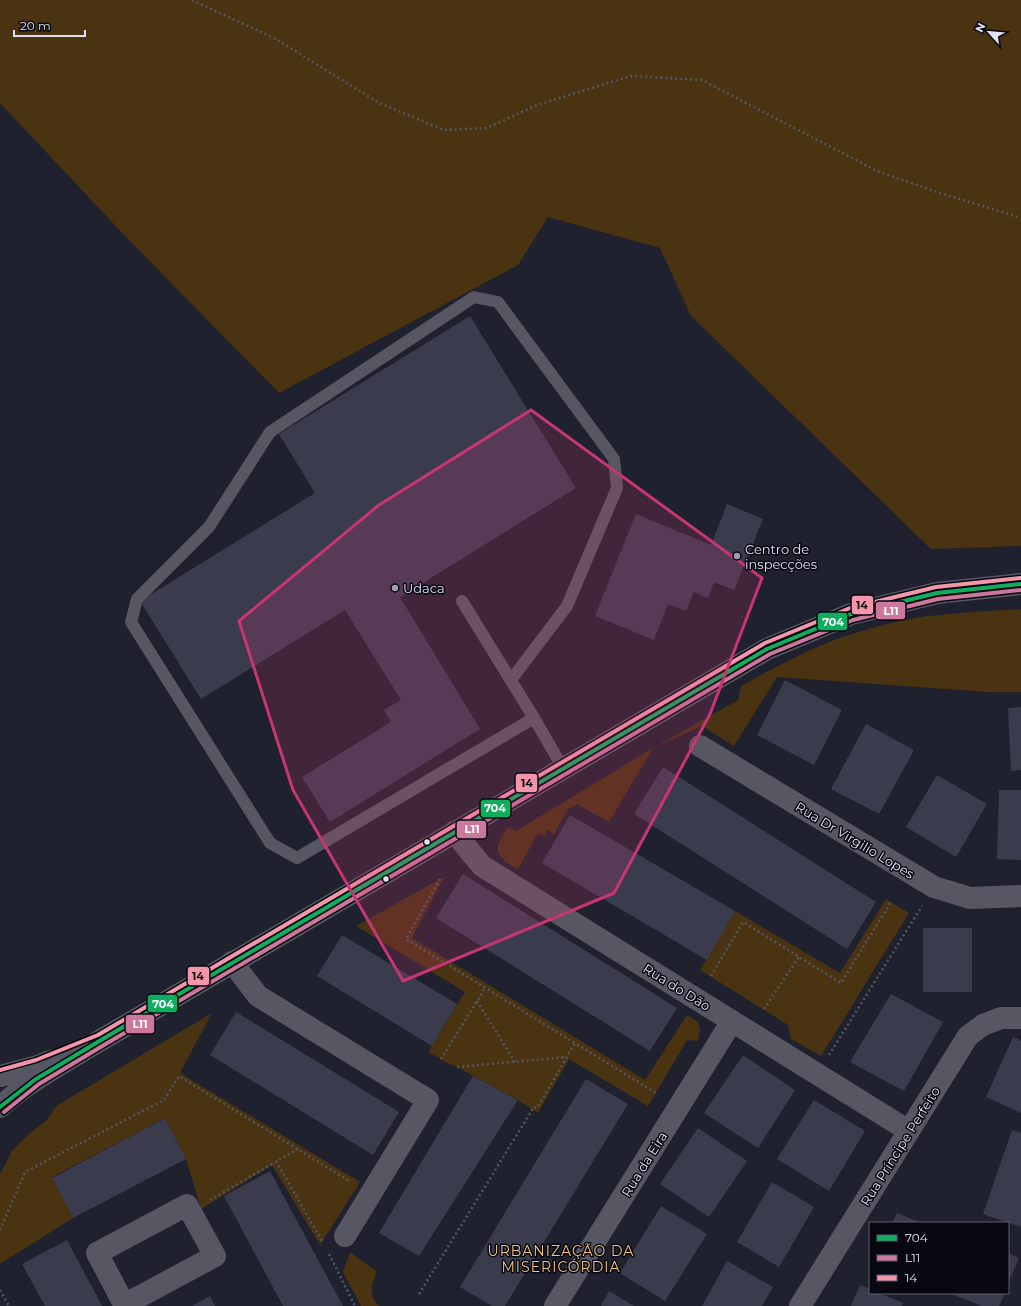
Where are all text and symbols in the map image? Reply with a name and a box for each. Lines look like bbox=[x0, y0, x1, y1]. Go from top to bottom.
scale bar bbox=[14, 12, 85, 38]
north arrow bbox=[969, 12, 1009, 52]
text: 20 m bbox=[20, 18, 51, 33]
text: N bbox=[972, 20, 988, 35]
place label: Centro de inspecções bbox=[745, 541, 817, 572]
marker: Centro de inspecções bbox=[732, 551, 742, 561]
place label: Udaca bbox=[403, 580, 445, 596]
marker: Udaca bbox=[390, 583, 400, 593]
line badge: 14 bbox=[851, 595, 874, 615]
text: 14 bbox=[856, 598, 868, 612]
line badge: L11 bbox=[875, 601, 906, 620]
text: L11 bbox=[884, 604, 898, 618]
line badge: 704 bbox=[817, 612, 848, 631]
text: 704 bbox=[822, 615, 844, 629]
line badge: 14 bbox=[515, 773, 538, 793]
text: 14 bbox=[521, 776, 533, 790]
street label: Rua Dr Virgilio Lopes bbox=[793, 798, 917, 882]
line badge: 704 bbox=[480, 799, 511, 818]
text: 704 bbox=[484, 801, 506, 815]
line badge: L11 bbox=[456, 820, 487, 839]
text: L11 bbox=[465, 822, 479, 836]
unlabelled marker bbox=[422, 837, 432, 847]
unlabelled marker bbox=[381, 874, 391, 884]
street label: Rua do Dão bbox=[640, 960, 714, 1014]
line badge: 14 bbox=[187, 966, 210, 986]
text: 14 bbox=[192, 969, 204, 983]
line badge: 704 bbox=[147, 994, 178, 1013]
text: 704 bbox=[152, 997, 174, 1011]
line badge: L11 bbox=[125, 1014, 155, 1034]
text: L11 bbox=[133, 1017, 147, 1031]
street label: Rua Príncipe Perfeito bbox=[857, 1084, 943, 1208]
street label: Rua da Eira bbox=[618, 1129, 670, 1199]
legend bbox=[869, 1222, 1009, 1294]
text: 704 bbox=[905, 1230, 928, 1245]
district label: URBANIZAÇÃO DA MISERICÓRDIA bbox=[488, 1242, 634, 1276]
text: L11 bbox=[905, 1250, 920, 1265]
text: 14 bbox=[905, 1270, 917, 1285]

